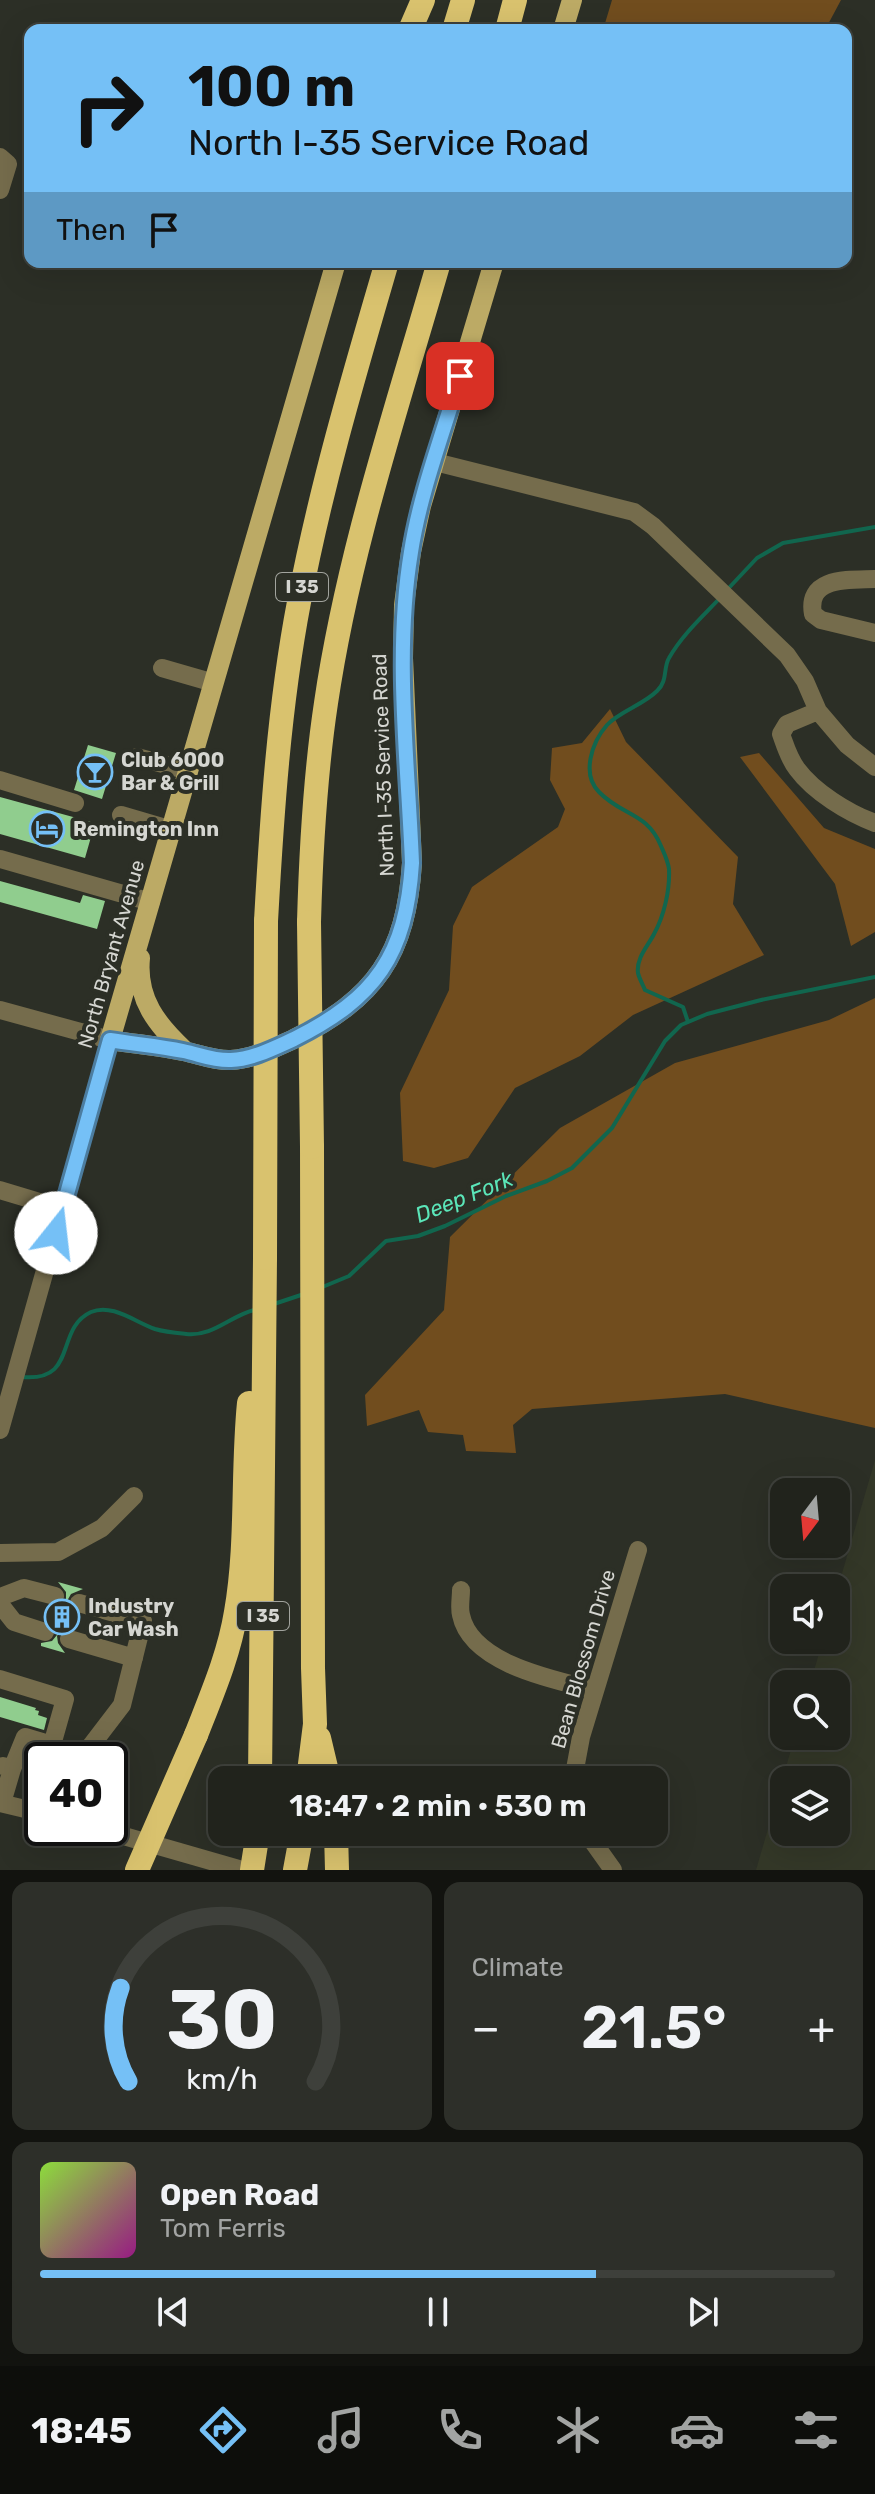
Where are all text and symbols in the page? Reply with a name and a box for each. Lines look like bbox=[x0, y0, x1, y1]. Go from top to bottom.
text: 100 m bbox=[188, 54, 355, 120]
icon: right bbox=[56, 56, 160, 160]
text: North I-35 Service Road bbox=[188, 121, 589, 164]
icon: arrive bbox=[142, 208, 186, 252]
text: Then bbox=[56, 212, 126, 248]
pin bbox=[426, 342, 494, 410]
icon: arrive bbox=[438, 354, 482, 398]
road number: I 35 bbox=[276, 573, 328, 601]
street label: North I-35 Service Road bbox=[367, 653, 399, 877]
place label: Club 6000 Bar & Grill bbox=[121, 748, 224, 795]
bar icon: Club 6000 Bar & Grill bbox=[76, 753, 114, 791]
hotel icon: Remington Inn bbox=[28, 810, 66, 848]
place label: Remington Inn bbox=[73, 817, 219, 841]
street label: North Bryant Avenue bbox=[73, 857, 149, 1051]
water label: Deep Fork bbox=[411, 1165, 518, 1229]
position arrow bbox=[14, 1191, 98, 1275]
north arrow bbox=[770, 1478, 850, 1558]
map controls bbox=[770, 1478, 850, 1846]
street label: Bean Blossom Drive bbox=[546, 1567, 620, 1751]
button: sound bbox=[770, 1574, 850, 1654]
place label: Industry Car Wash bbox=[88, 1594, 179, 1641]
building icon: Industry Car Wash bbox=[43, 1598, 81, 1636]
road number: I 35 bbox=[237, 1602, 289, 1630]
button: search bbox=[770, 1670, 850, 1750]
speed limit sign: 40 bbox=[24, 1742, 128, 1846]
button: layers bbox=[770, 1766, 850, 1846]
text: 18:47 · 2 min · 530 m bbox=[289, 1788, 587, 1824]
text: Climate bbox=[472, 1952, 564, 1983]
text: 30 bbox=[166, 1970, 277, 2069]
text: 21.5° bbox=[581, 1992, 727, 2063]
text: − bbox=[472, 2002, 500, 2054]
text: + bbox=[808, 2002, 835, 2054]
text: km/h bbox=[186, 2062, 257, 2096]
text: Open Road bbox=[160, 2177, 319, 2213]
text: Tom Ferris bbox=[160, 2213, 286, 2244]
icon: previous bbox=[151, 2290, 195, 2334]
icon: pause bbox=[416, 2290, 460, 2334]
icon: next bbox=[681, 2290, 725, 2334]
icon: directions bbox=[195, 2402, 251, 2458]
icon: music bbox=[313, 2402, 369, 2458]
icon: phone bbox=[432, 2402, 488, 2458]
icon: climate bbox=[550, 2402, 606, 2458]
icon: car bbox=[669, 2402, 725, 2458]
icon: filters bbox=[788, 2402, 844, 2458]
text: 18:45 bbox=[31, 2409, 132, 2452]

